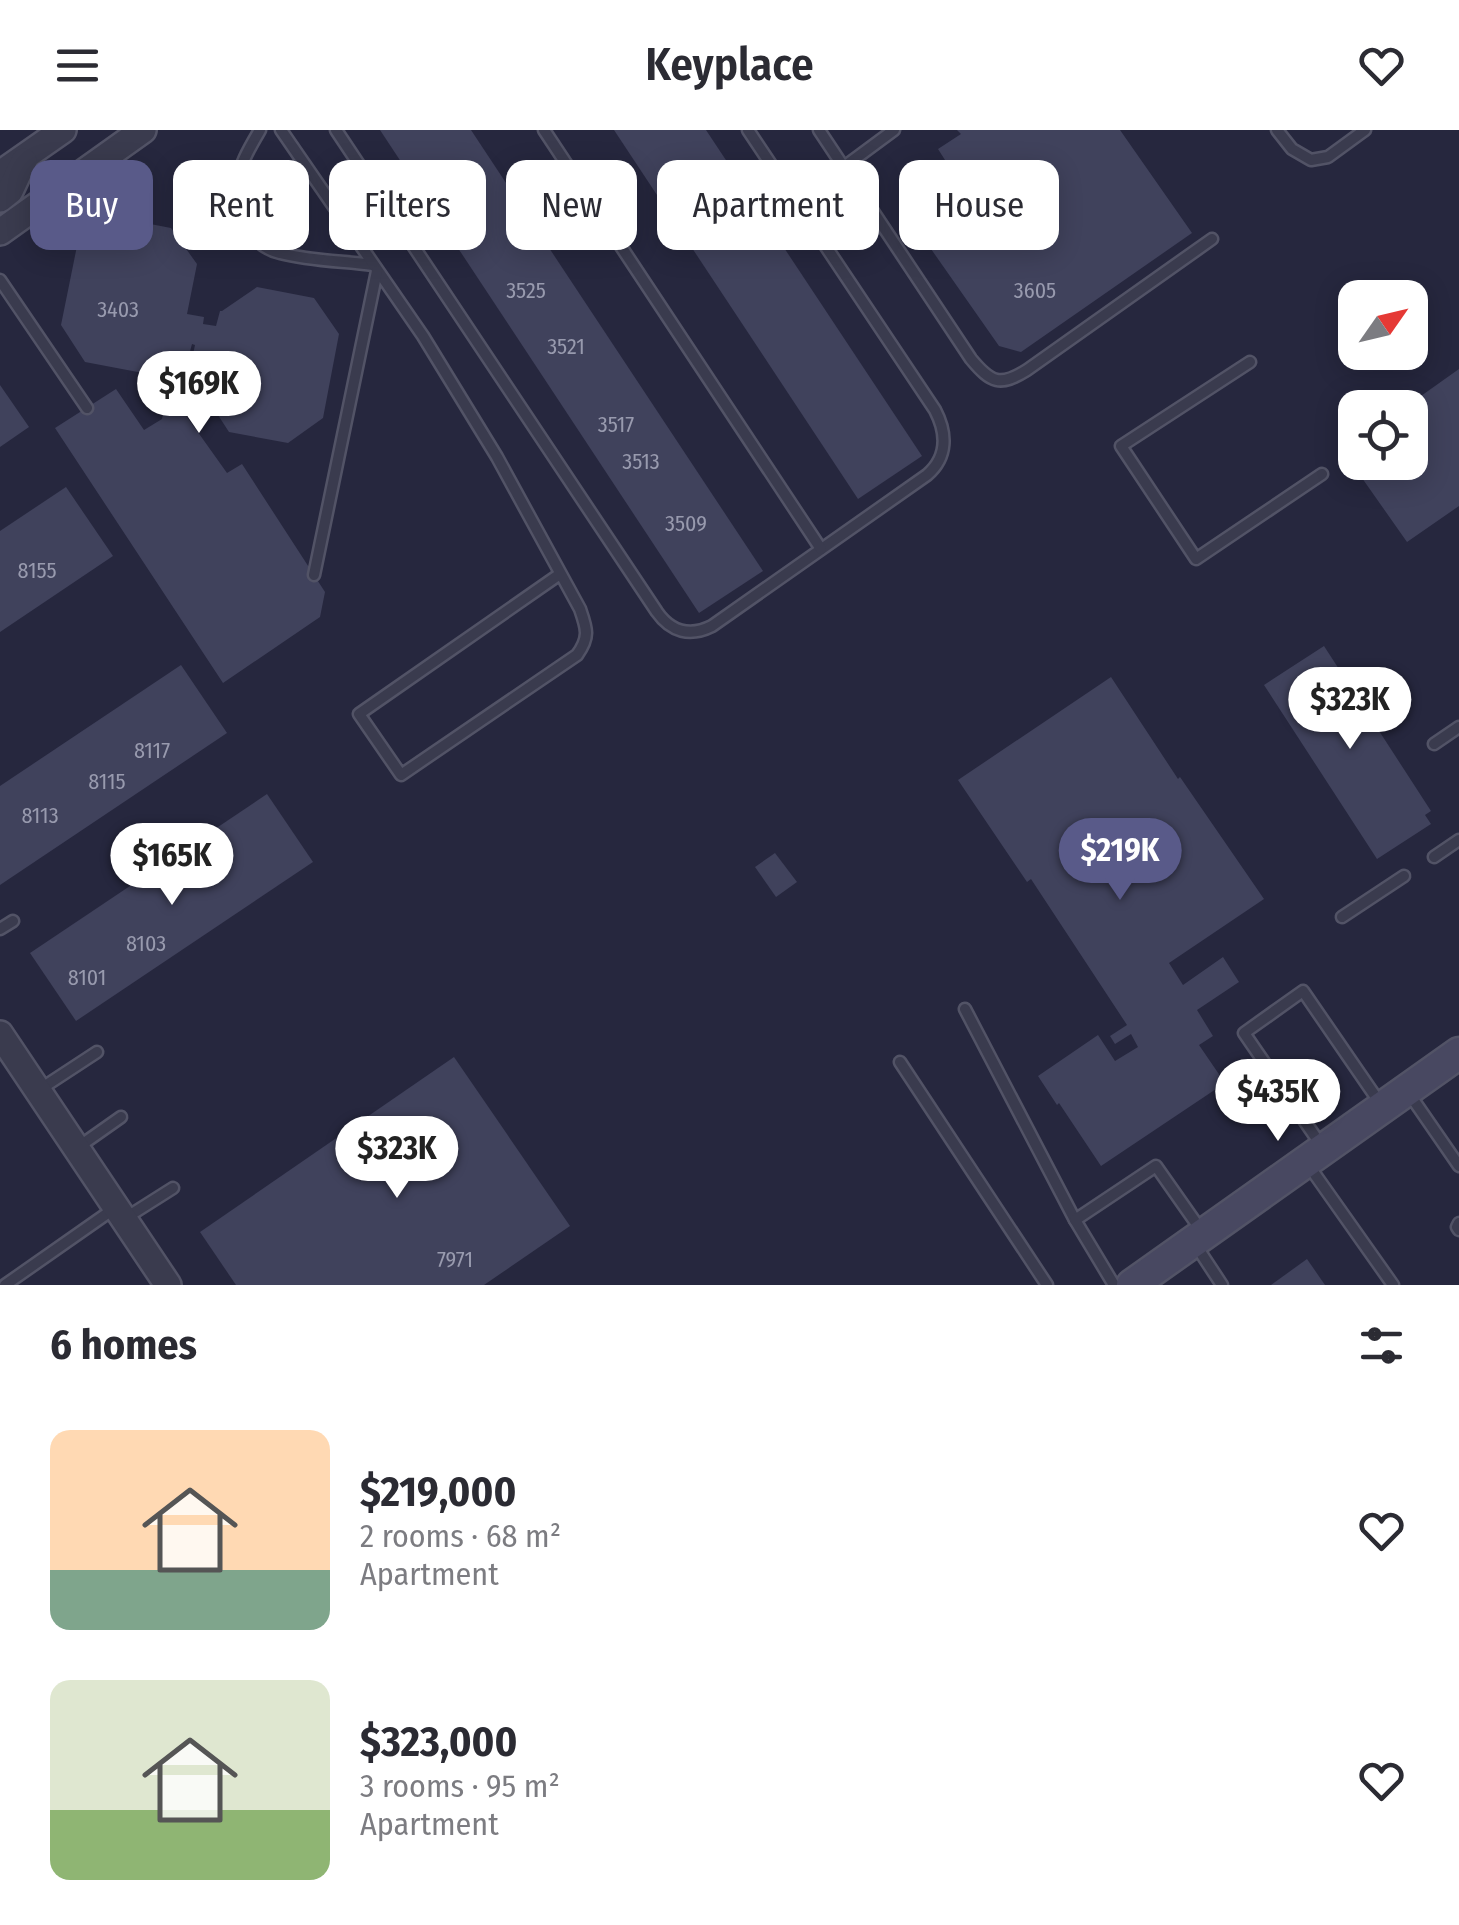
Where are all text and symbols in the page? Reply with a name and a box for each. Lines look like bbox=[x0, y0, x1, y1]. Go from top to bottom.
icon: menu bbox=[50, 38, 105, 93]
text: Keyplace bbox=[645, 38, 814, 92]
icon: heart bbox=[1354, 38, 1409, 93]
chip: Buy bbox=[30, 160, 153, 250]
chip: Rent bbox=[173, 160, 309, 250]
chip: Filters bbox=[329, 160, 486, 250]
chip: New bbox=[506, 160, 637, 250]
chip: Apartment bbox=[657, 160, 879, 250]
chip: House bbox=[899, 160, 1059, 250]
house number: 3525 bbox=[506, 277, 546, 304]
house number: 3605 bbox=[1014, 277, 1056, 304]
north arrow bbox=[1338, 280, 1428, 370]
map controls bbox=[1338, 280, 1428, 480]
house number: 3403 bbox=[97, 296, 139, 323]
house number: 3521 bbox=[547, 333, 585, 360]
pin: $169K bbox=[129, 351, 269, 436]
text: $169K bbox=[159, 364, 239, 402]
button: locate bbox=[1338, 390, 1428, 480]
house number: 3517 bbox=[598, 411, 634, 438]
house number: 3513 bbox=[622, 448, 660, 475]
house number: 3509 bbox=[665, 510, 707, 537]
house number: 8155 bbox=[17, 557, 57, 584]
pin: $323K bbox=[1280, 667, 1420, 752]
text: $323K bbox=[1310, 680, 1390, 718]
house number: 8117 bbox=[134, 737, 170, 764]
house number: 8115 bbox=[88, 768, 126, 795]
house number: 8113 bbox=[21, 802, 59, 829]
pin: $219K bbox=[1050, 818, 1190, 903]
pin: $165K bbox=[102, 823, 242, 908]
text: $219K bbox=[1081, 831, 1159, 869]
text: $165K bbox=[132, 836, 212, 874]
house number: 8103 bbox=[126, 930, 166, 957]
house number: 8101 bbox=[68, 964, 106, 991]
pin: $435K bbox=[1208, 1059, 1348, 1144]
text: $435K bbox=[1237, 1072, 1319, 1110]
pin: $323K bbox=[327, 1116, 467, 1201]
text: $323K bbox=[357, 1129, 437, 1167]
house number: 7971 bbox=[437, 1246, 473, 1273]
icon: filters bbox=[1354, 1318, 1409, 1373]
text: 6 homes bbox=[50, 1320, 197, 1370]
text: $219,000 bbox=[360, 1467, 516, 1517]
icon: home bbox=[130, 1470, 250, 1590]
icon: heart bbox=[1354, 1503, 1409, 1558]
text: 2 rooms · 68 m² bbox=[360, 1517, 561, 1555]
text: Apartment bbox=[360, 1555, 499, 1593]
text: $323,000 bbox=[360, 1717, 517, 1767]
icon: home bbox=[130, 1720, 250, 1840]
icon: heart bbox=[1354, 1753, 1409, 1808]
text: 3 rooms · 95 m² bbox=[360, 1767, 560, 1805]
text: Apartment bbox=[360, 1805, 499, 1843]

